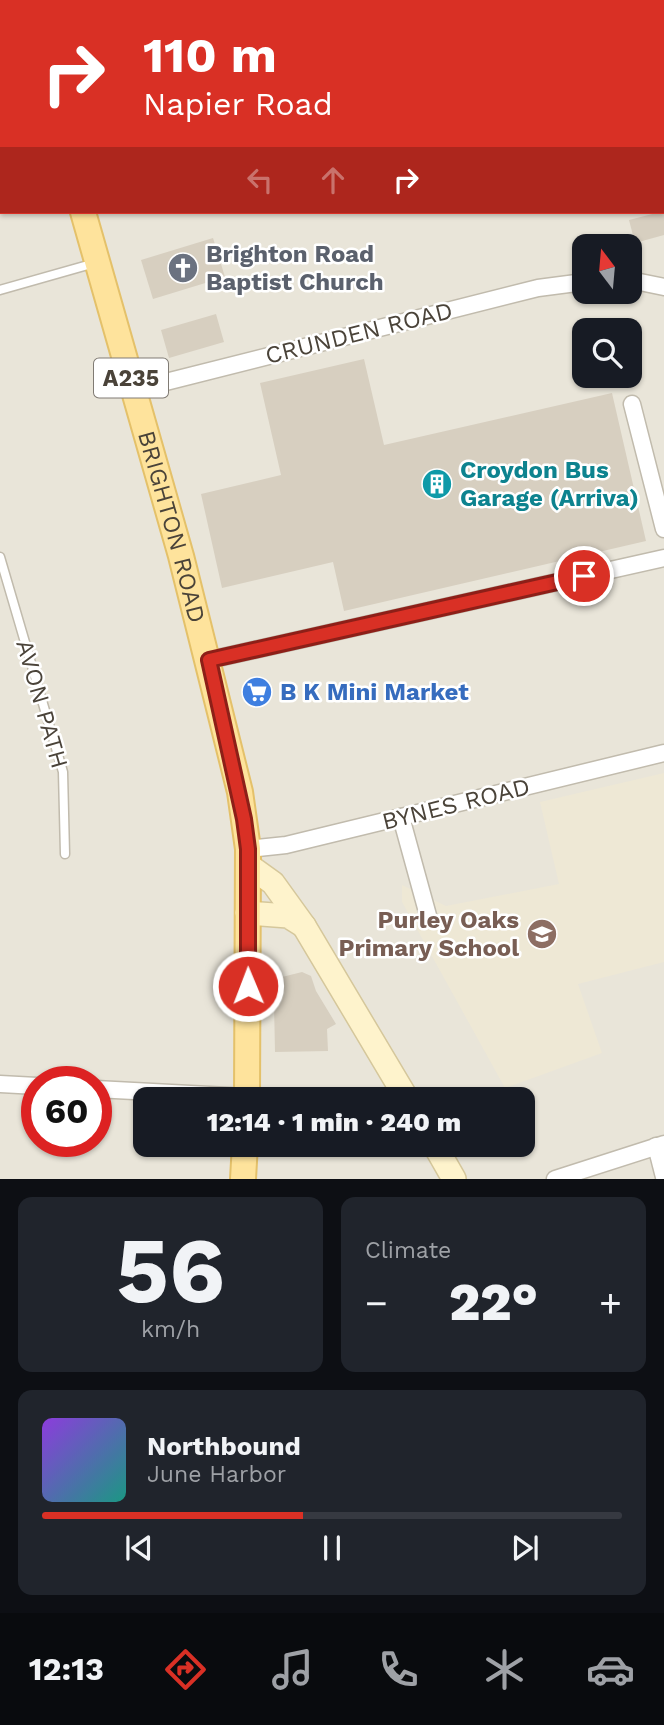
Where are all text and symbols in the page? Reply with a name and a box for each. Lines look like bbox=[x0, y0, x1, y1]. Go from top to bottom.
text: 110 m bbox=[143, 26, 277, 84]
icon: right bbox=[28, 28, 119, 119]
text: Napier Road bbox=[143, 85, 333, 123]
icon: left bbox=[241, 161, 279, 199]
icon: ahead bbox=[314, 161, 352, 199]
icon: right bbox=[387, 161, 425, 199]
north arrow bbox=[572, 234, 642, 304]
map controls bbox=[572, 234, 642, 388]
place label: Brighton Road Baptist Church bbox=[206, 240, 384, 296]
church icon: Brighton Road Baptist Church bbox=[166, 251, 200, 285]
street label: CRUNDEN ROAD bbox=[263, 296, 455, 370]
button: search bbox=[572, 318, 642, 388]
road number: A235 bbox=[94, 358, 168, 398]
street label: BRIGHTON ROAD bbox=[132, 427, 211, 626]
place label: Croydon Bus Garage (Arriva) bbox=[460, 456, 639, 512]
building icon: Croydon Bus Garage (Arriva) bbox=[420, 467, 454, 501]
pin bbox=[554, 546, 614, 606]
icon: arrive bbox=[565, 557, 603, 595]
street label: AVON PATH bbox=[10, 636, 74, 772]
supermarket icon: B K Mini Market bbox=[240, 675, 274, 709]
place label: B K Mini Market bbox=[280, 678, 469, 706]
street label: BYNES ROAD bbox=[379, 772, 533, 836]
place label: Purley Oaks Primary School bbox=[338, 906, 519, 962]
school or university icon: Purley Oaks Primary School bbox=[525, 917, 559, 951]
position arrow bbox=[211, 949, 285, 1023]
speed limit sign: 60 bbox=[21, 1066, 112, 1157]
text: 12:14 · 1 min · 240 m bbox=[207, 1107, 461, 1137]
text: 56 bbox=[116, 1217, 225, 1324]
text: Climate bbox=[365, 1237, 451, 1264]
text: 22° bbox=[449, 1272, 538, 1333]
text: − bbox=[365, 1281, 388, 1325]
text: + bbox=[599, 1281, 622, 1325]
text: km/h bbox=[141, 1316, 200, 1343]
text: Northbound bbox=[147, 1431, 301, 1461]
text: June Harbor bbox=[147, 1461, 286, 1488]
icon: previous bbox=[120, 1529, 158, 1567]
icon: pause bbox=[313, 1529, 351, 1567]
icon: next bbox=[506, 1529, 544, 1567]
icon: directions bbox=[161, 1645, 210, 1694]
icon: music bbox=[268, 1645, 317, 1694]
icon: phone bbox=[374, 1645, 423, 1694]
icon: climate bbox=[480, 1645, 529, 1694]
icon: car bbox=[586, 1645, 635, 1694]
text: 12:13 bbox=[29, 1650, 104, 1688]

